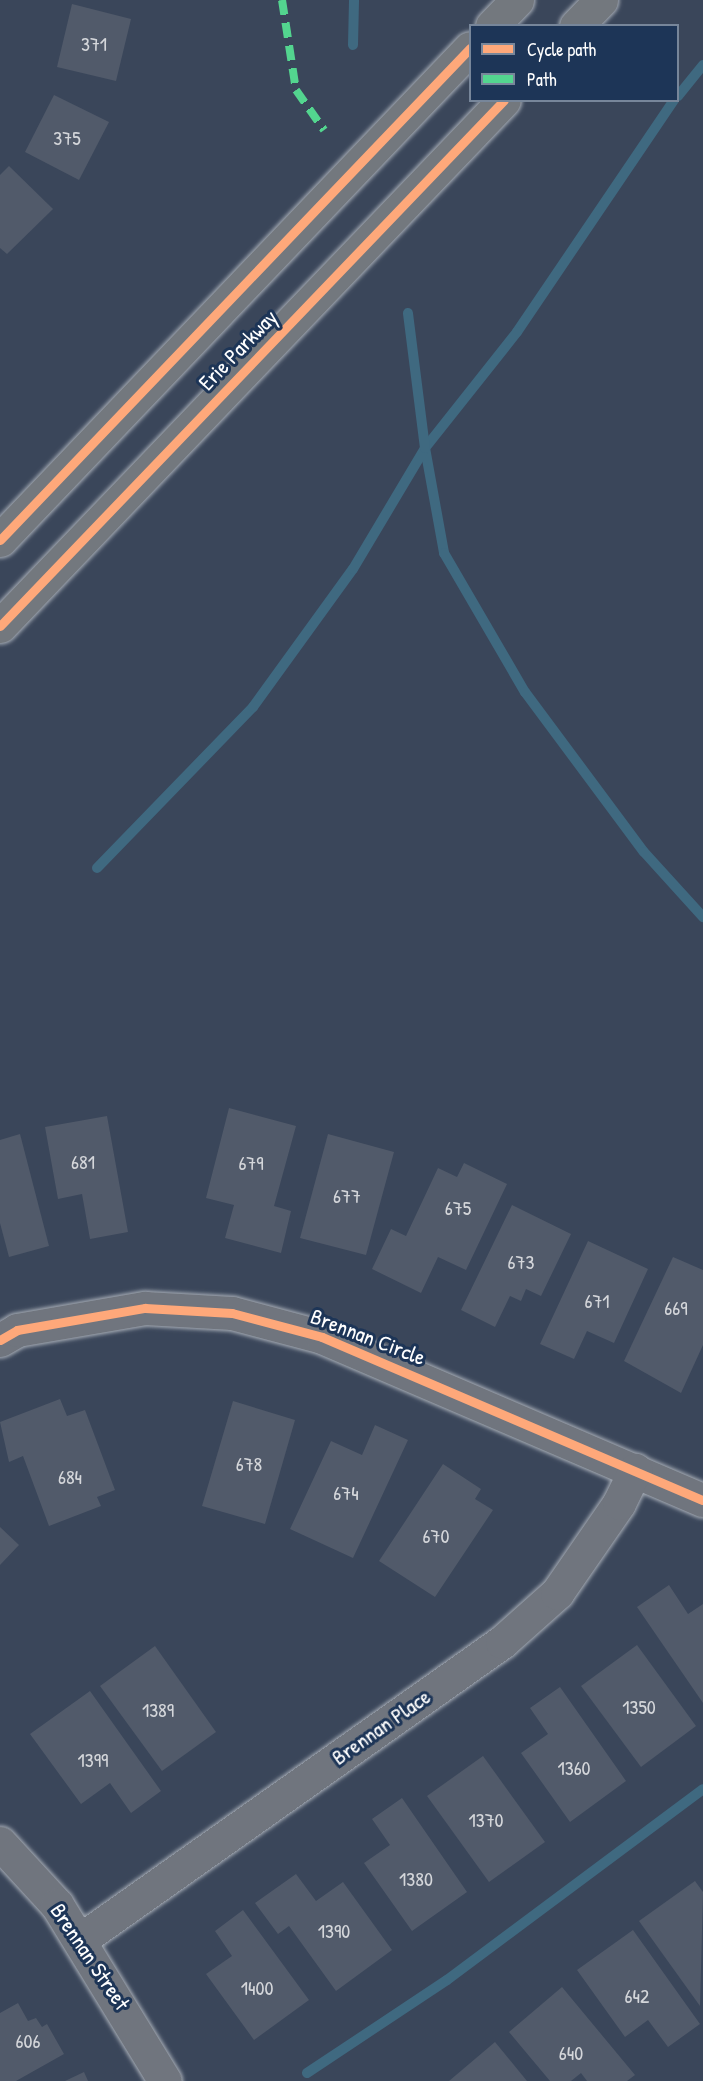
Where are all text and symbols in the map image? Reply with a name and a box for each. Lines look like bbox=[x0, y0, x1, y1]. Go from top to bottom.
legend bbox=[469, 24, 679, 102]
house number: 371 bbox=[81, 31, 107, 55]
text: Cycle path bbox=[527, 37, 596, 62]
text: Path bbox=[527, 67, 556, 92]
house number: 375 bbox=[53, 125, 81, 149]
street label: Erie Parkway bbox=[193, 304, 283, 396]
house number: 681 bbox=[71, 1149, 95, 1173]
house number: 679 bbox=[238, 1150, 264, 1174]
house number: 677 bbox=[333, 1183, 361, 1207]
house number: 675 bbox=[445, 1195, 471, 1219]
house number: 673 bbox=[508, 1249, 534, 1273]
house number: 671 bbox=[584, 1288, 610, 1312]
house number: 669 bbox=[664, 1295, 688, 1319]
street label: Brennan Circle bbox=[307, 1303, 429, 1371]
house number: 678 bbox=[236, 1451, 262, 1475]
house number: 684 bbox=[58, 1464, 82, 1488]
house number: 674 bbox=[333, 1480, 359, 1504]
house number: 670 bbox=[423, 1523, 449, 1547]
street label: Brennan Place bbox=[327, 1683, 435, 1771]
house number: 1350 bbox=[622, 1694, 656, 1718]
house number: 1389 bbox=[142, 1697, 174, 1721]
house number: 1399 bbox=[78, 1747, 108, 1771]
house number: 1360 bbox=[557, 1755, 591, 1779]
house number: 1370 bbox=[468, 1807, 504, 1831]
house number: 1380 bbox=[399, 1866, 433, 1890]
street label: Brennan Street bbox=[45, 1899, 135, 2015]
house number: 1390 bbox=[318, 1918, 350, 1942]
house number: 1400 bbox=[241, 1975, 273, 1999]
house number: 642 bbox=[625, 1983, 649, 2007]
house number: 606 bbox=[16, 2028, 40, 2052]
house number: 640 bbox=[559, 2040, 583, 2064]

